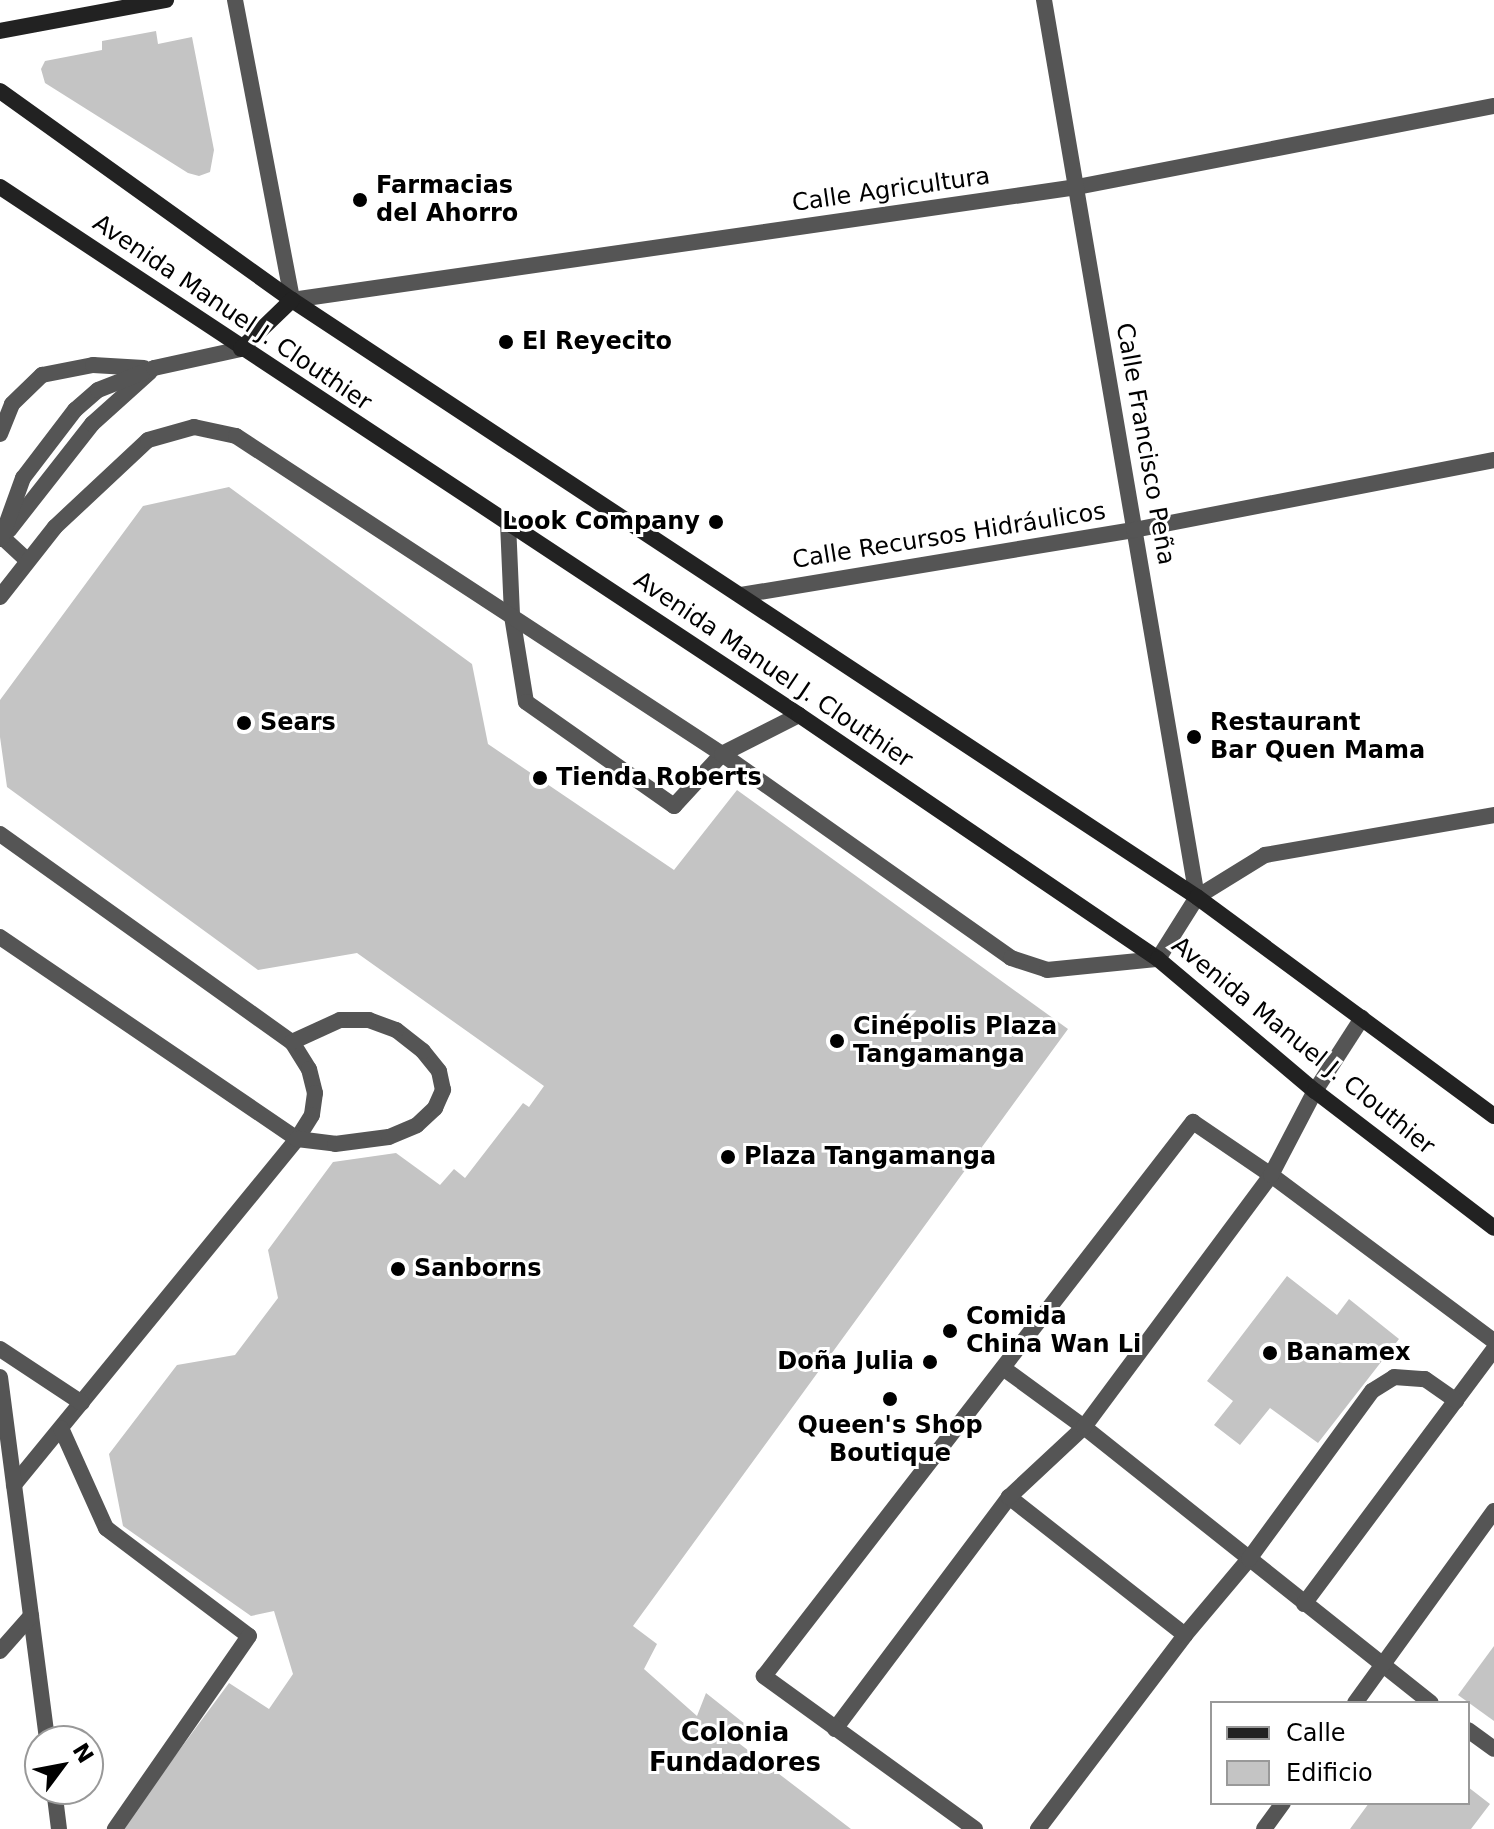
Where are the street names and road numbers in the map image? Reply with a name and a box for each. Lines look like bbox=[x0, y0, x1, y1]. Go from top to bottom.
street label: Calle Agricultura bbox=[790, 162, 992, 218]
street label: Avenida Manuel J. Clouthier bbox=[87, 209, 377, 417]
street label: Calle Francisco Peña bbox=[1110, 321, 1180, 567]
street label: Calle Recursos Hidráulicos bbox=[790, 497, 1108, 575]
street label: Avenida Manuel J. Clouthier bbox=[628, 566, 918, 774]
street label: Avenida Manuel J. Clouthier bbox=[1166, 931, 1440, 1161]

